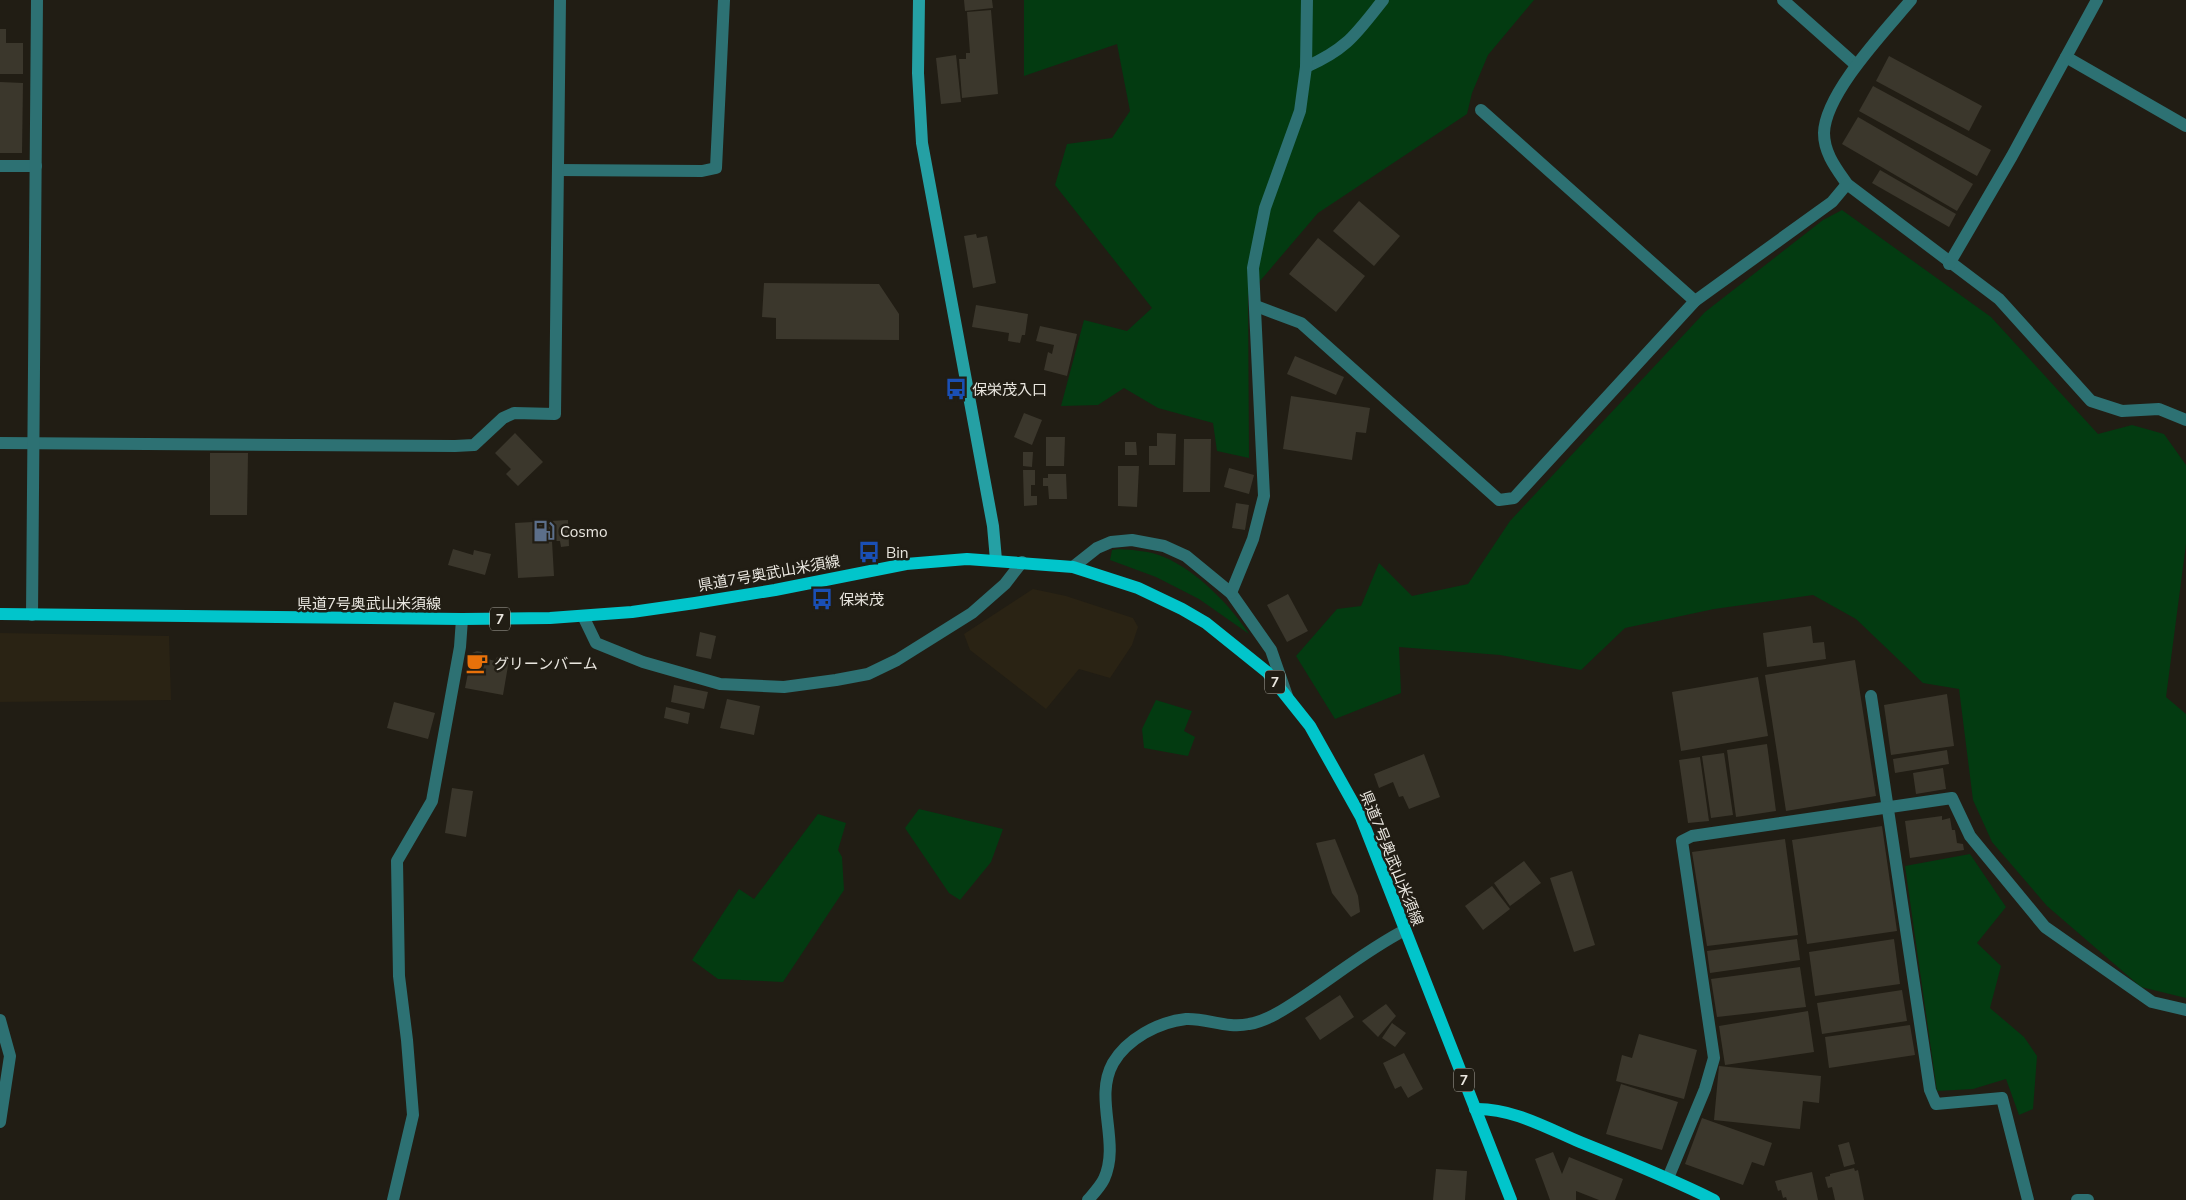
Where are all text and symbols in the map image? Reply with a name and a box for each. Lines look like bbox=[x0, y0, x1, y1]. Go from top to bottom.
bus stop icon: 保栄茂入口 bbox=[943, 376, 969, 402]
place label: 保栄茂入口 bbox=[972, 380, 1047, 399]
fuel station icon: Cosmo bbox=[531, 518, 557, 544]
place label: Cosmo bbox=[560, 522, 607, 541]
bus stop icon: Bin bbox=[856, 539, 882, 565]
place label: Bin bbox=[886, 543, 909, 562]
street label: 県道7号奥武山米須線 bbox=[696, 551, 842, 595]
bus stop icon: 保栄茂 bbox=[809, 586, 835, 612]
place label: 保栄茂 bbox=[839, 590, 884, 609]
street label: 県道7号奥武山米須線 bbox=[297, 594, 441, 613]
road number: 7 bbox=[490, 608, 510, 630]
cafe icon: グリーンバーム bbox=[464, 650, 490, 676]
place label: グリーンバーム bbox=[494, 654, 598, 673]
road number: 7 bbox=[1265, 670, 1285, 694]
street label: 県道7号奥武山米須線 bbox=[1356, 788, 1428, 928]
road number: 7 bbox=[1454, 1068, 1474, 1092]

